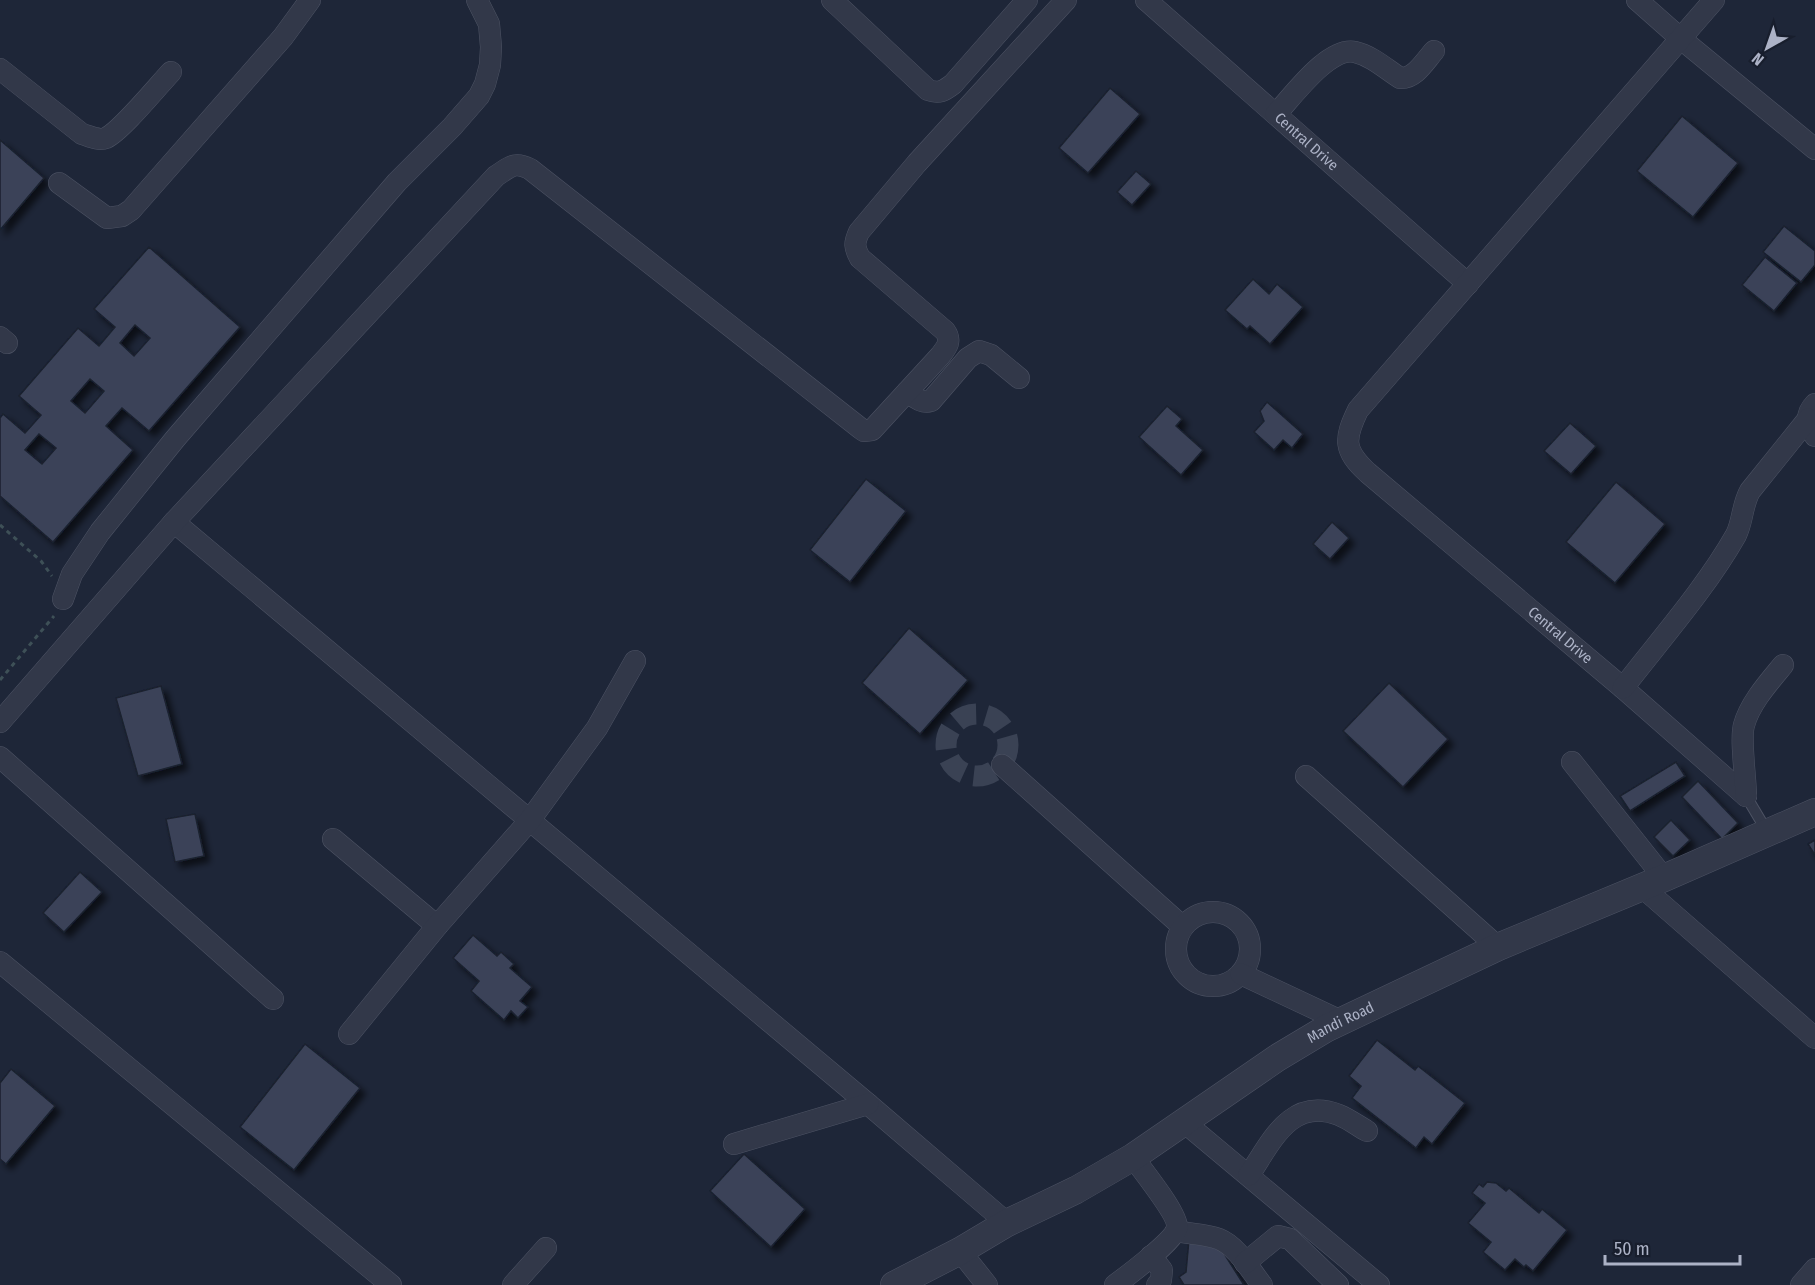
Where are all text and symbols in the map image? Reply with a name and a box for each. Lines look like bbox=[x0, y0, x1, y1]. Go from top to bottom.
north arrow bbox=[1737, 18, 1797, 78]
text: N bbox=[1748, 49, 1767, 69]
street label: Central Drive bbox=[1271, 109, 1342, 174]
street label: Central Drive bbox=[1524, 603, 1596, 667]
street label: Mandi Road bbox=[1304, 998, 1377, 1047]
scale bar bbox=[1605, 1228, 1740, 1266]
text: 50 m bbox=[1614, 1238, 1650, 1260]

